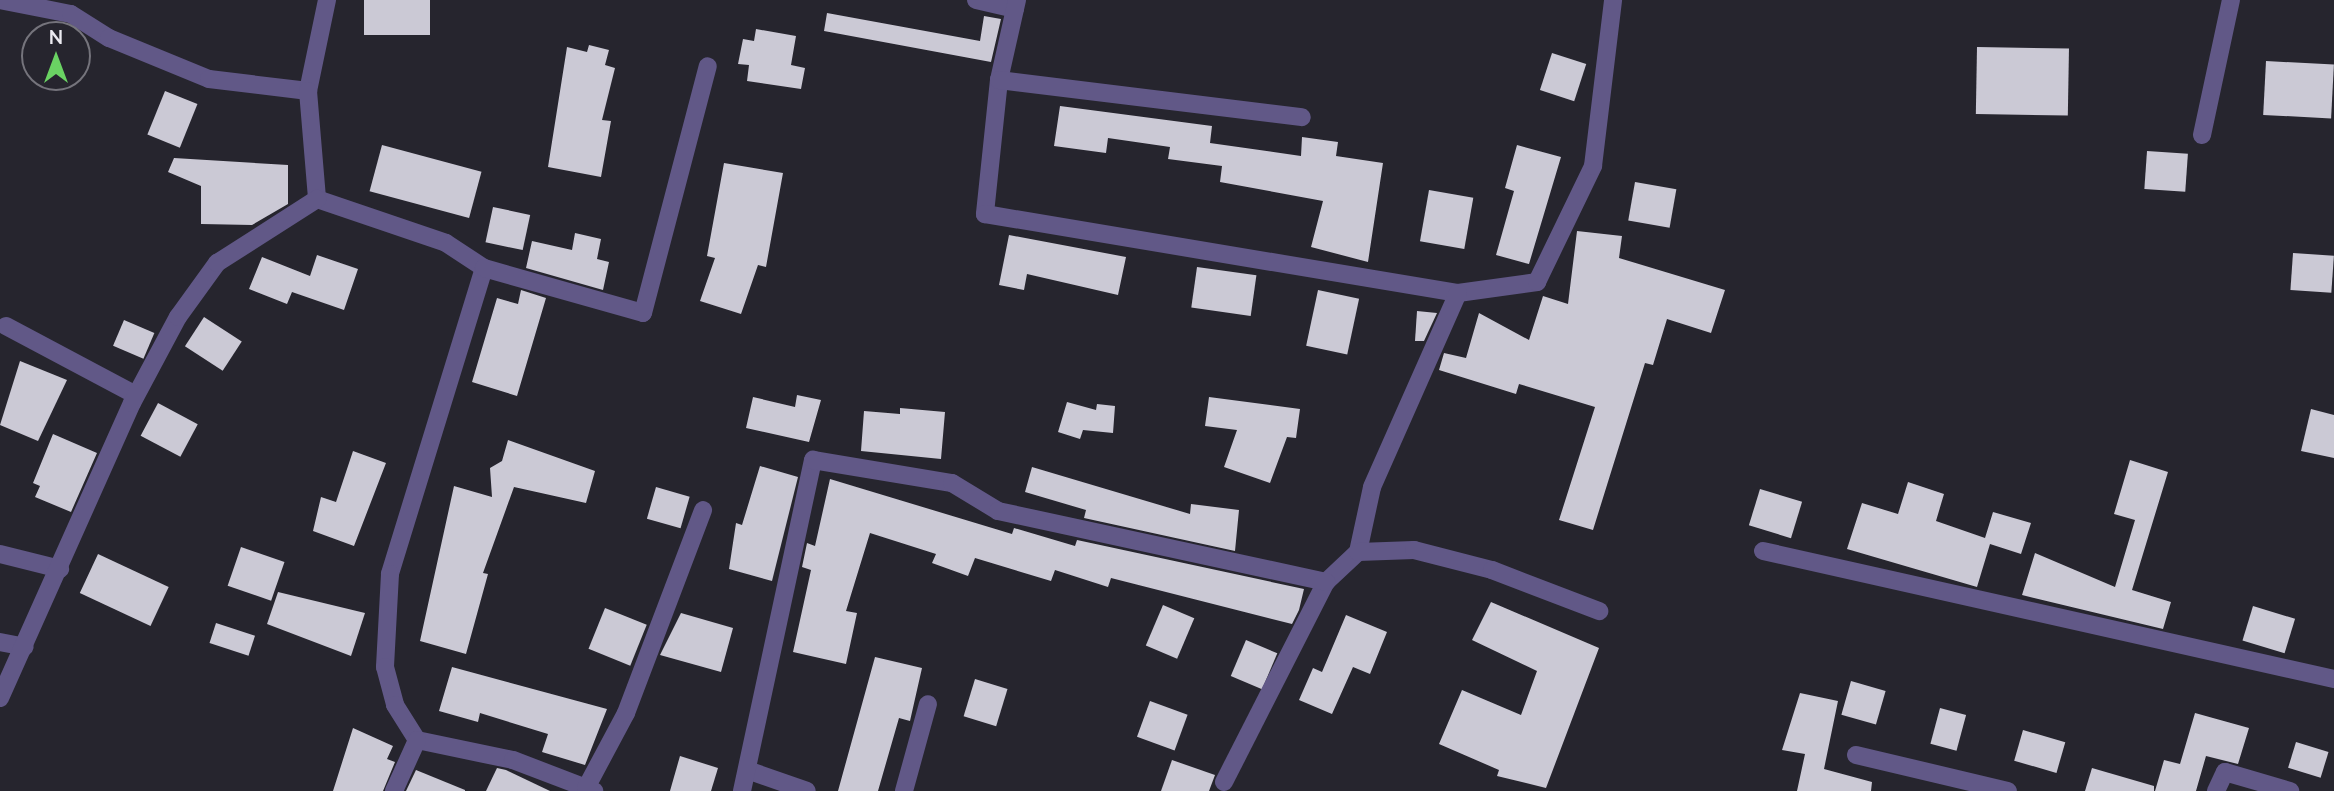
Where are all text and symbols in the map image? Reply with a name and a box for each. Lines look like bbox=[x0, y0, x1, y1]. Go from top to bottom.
north arrow bbox=[21, 21, 91, 91]
text: N bbox=[49, 25, 63, 49]

